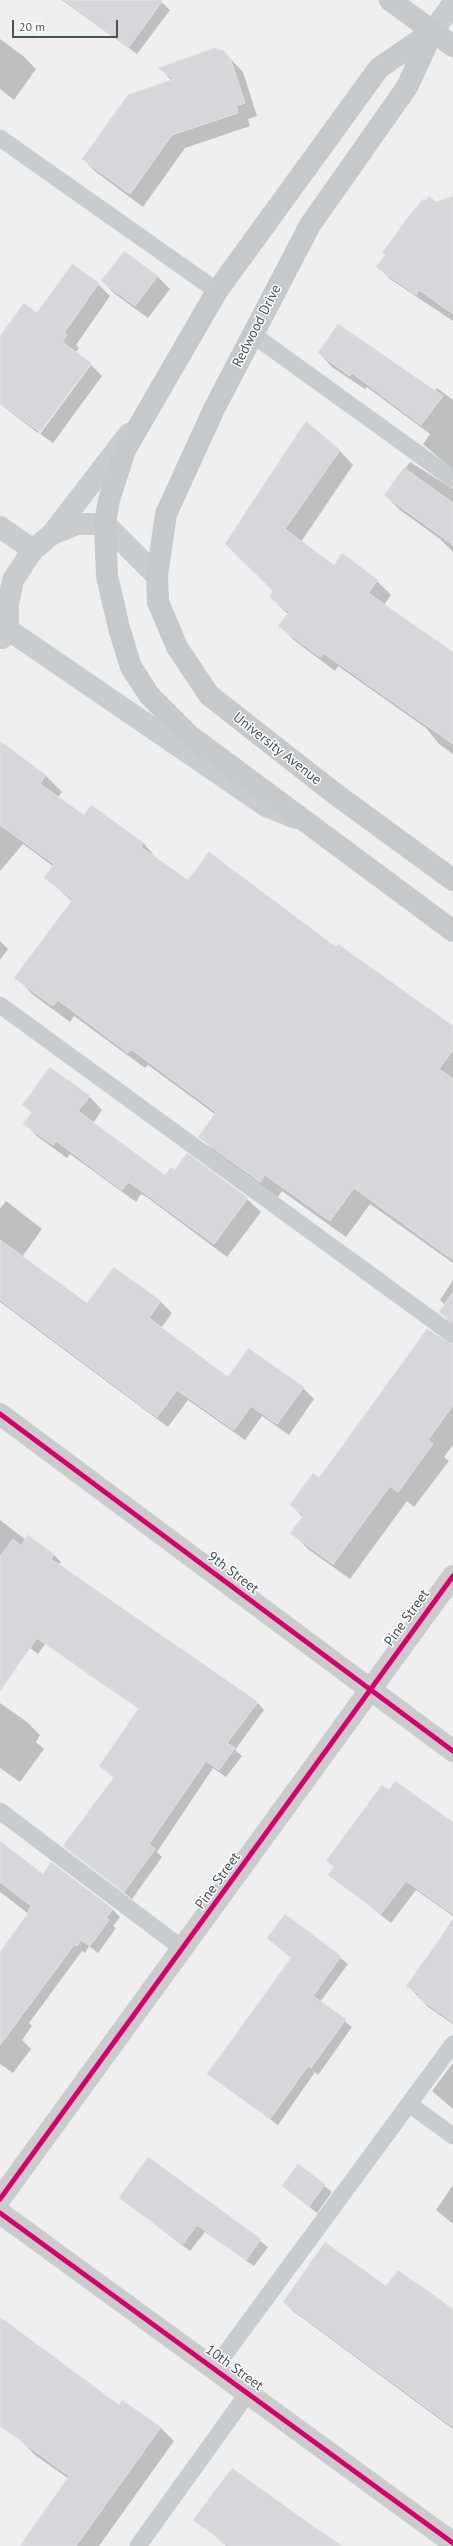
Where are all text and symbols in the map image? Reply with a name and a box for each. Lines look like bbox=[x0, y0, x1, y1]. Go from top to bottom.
scale bar bbox=[14, 12, 120, 38]
text: 20 m bbox=[19, 19, 45, 34]
street label: Redwood Drive bbox=[229, 282, 285, 370]
street label: University Avenue bbox=[230, 709, 324, 789]
street label: 9th Street bbox=[204, 1548, 262, 1598]
street label: Pine Street bbox=[381, 1586, 433, 1650]
street label: Pine Street bbox=[192, 1849, 244, 1913]
street label: 10th Street bbox=[202, 2341, 266, 2395]

